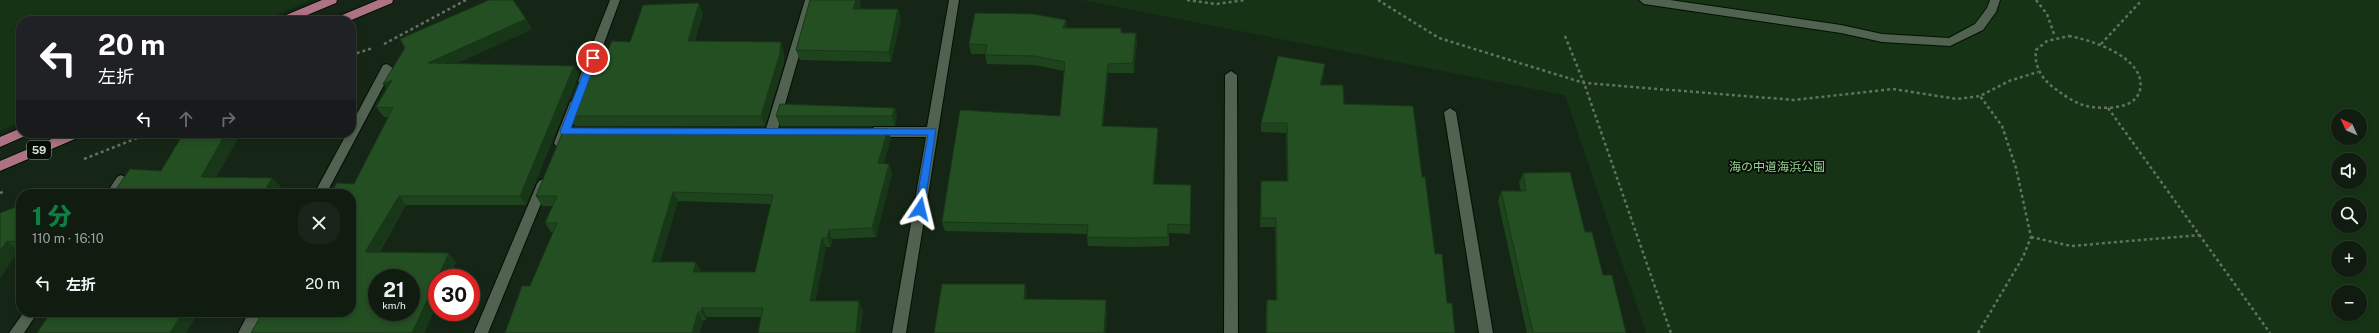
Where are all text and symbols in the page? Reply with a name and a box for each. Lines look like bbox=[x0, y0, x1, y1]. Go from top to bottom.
text: 20 m bbox=[98, 28, 165, 61]
icon: left bbox=[32, 32, 84, 84]
pin bbox=[576, 41, 610, 75]
icon: arrive bbox=[582, 47, 604, 69]
text: 左折 bbox=[98, 66, 134, 87]
icon: left bbox=[133, 108, 155, 130]
icon: ahead bbox=[175, 108, 197, 130]
icon: right bbox=[217, 108, 239, 130]
north arrow bbox=[2331, 109, 2367, 145]
map controls bbox=[2331, 109, 2367, 321]
road number: 59 bbox=[27, 141, 51, 159]
button: sound bbox=[2331, 153, 2367, 189]
park label: 海の中道海浜公園 bbox=[1729, 160, 1825, 174]
position arrow bbox=[899, 188, 941, 230]
button: search bbox=[2331, 197, 2367, 233]
text: 1 分 bbox=[32, 202, 72, 230]
button: close bbox=[298, 202, 340, 244]
text: 110 m · 16:10 bbox=[32, 231, 104, 246]
button: + bbox=[2331, 241, 2367, 277]
speed limit sign: 30 bbox=[428, 269, 480, 321]
icon: left bbox=[32, 272, 54, 294]
text: 20 m bbox=[305, 275, 340, 292]
text: 左折 bbox=[66, 276, 96, 293]
text: 21 bbox=[383, 278, 405, 302]
button: − bbox=[2331, 285, 2367, 321]
text: km/h bbox=[382, 299, 406, 311]

